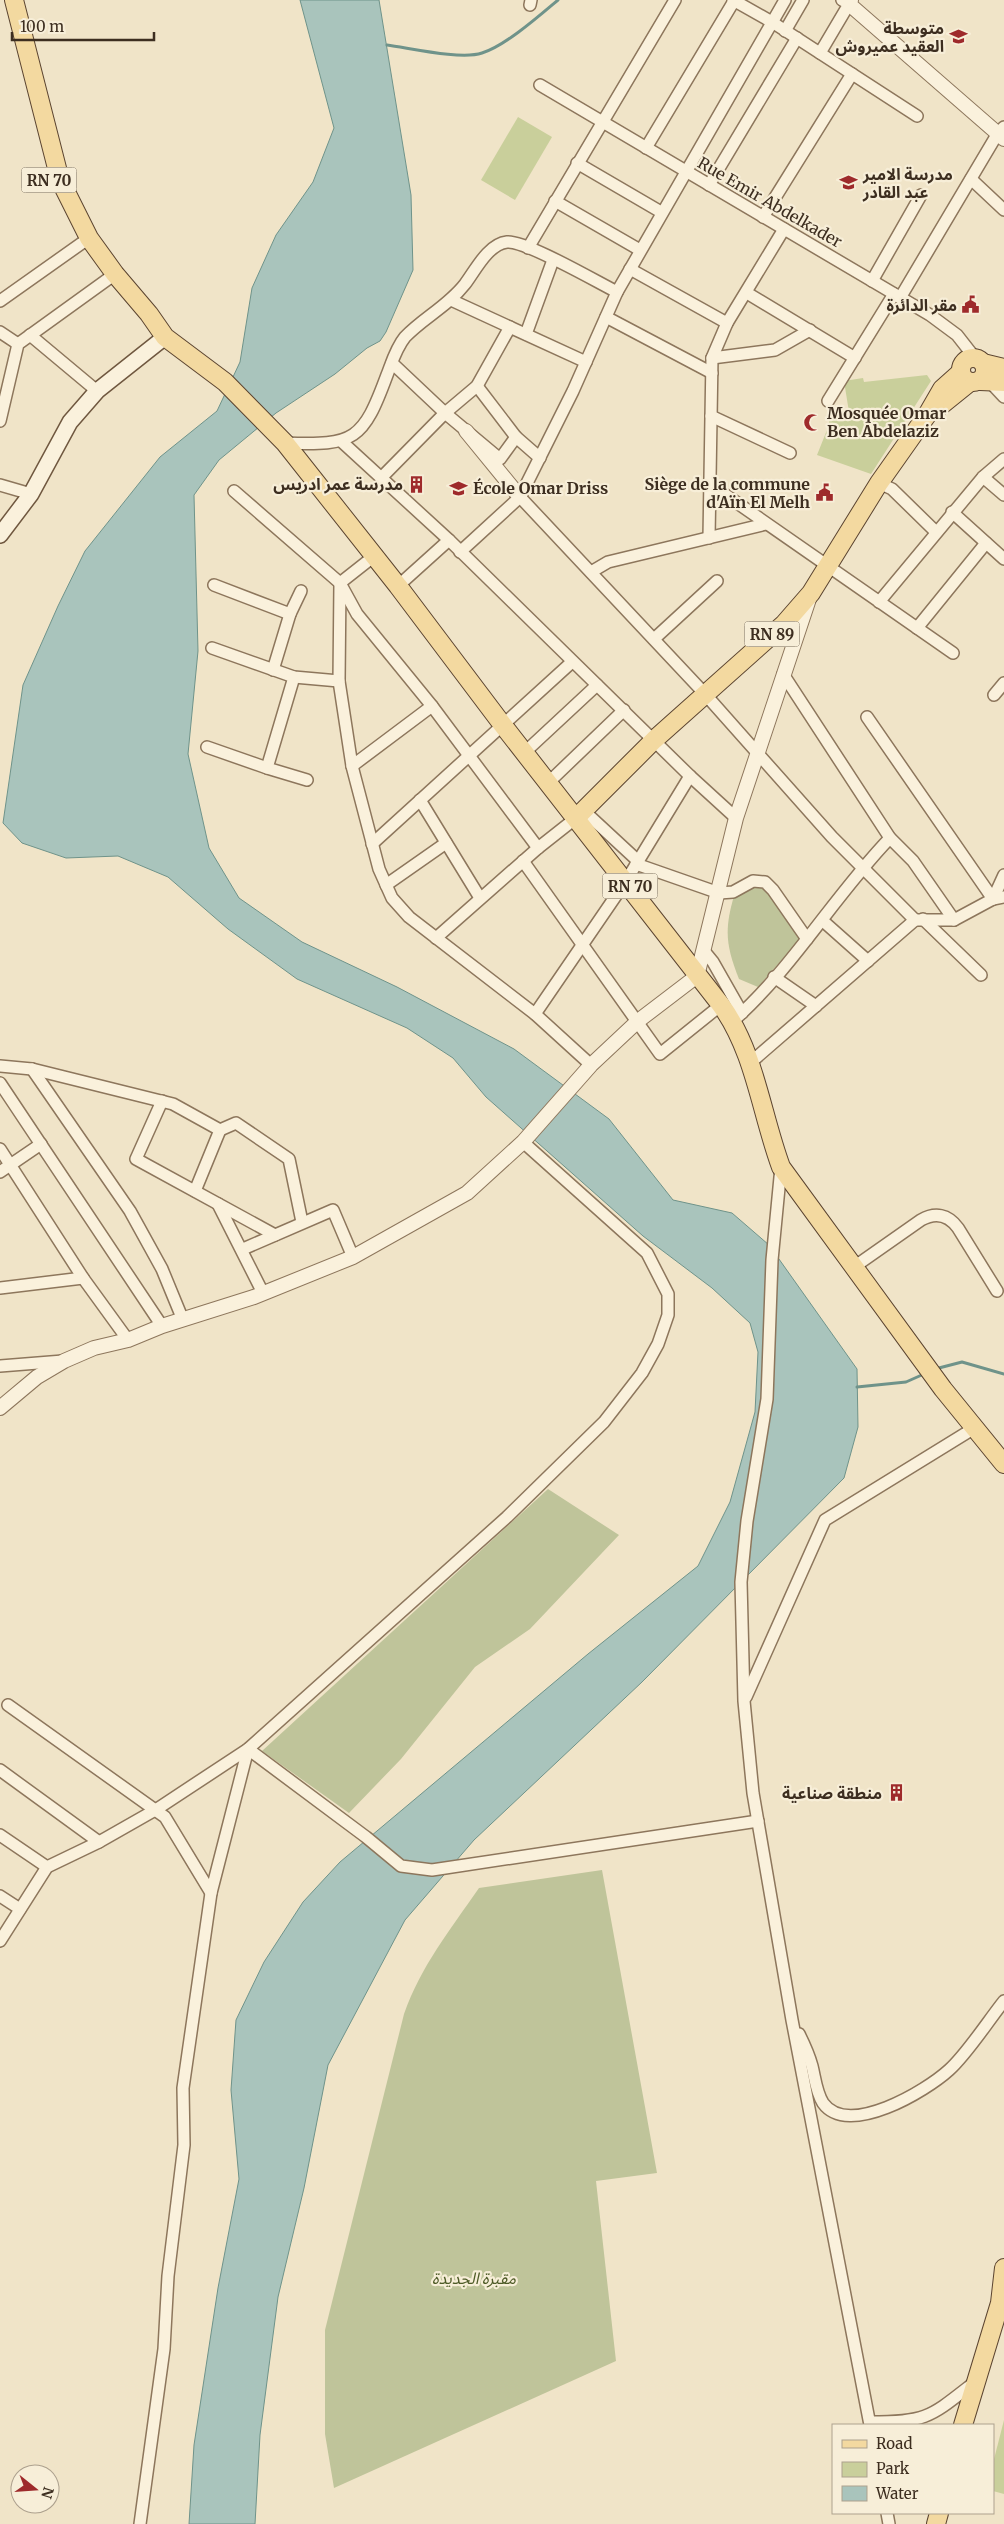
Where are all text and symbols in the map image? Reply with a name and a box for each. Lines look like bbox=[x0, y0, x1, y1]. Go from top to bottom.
scale bar bbox=[12, 10, 155, 42]
text: 100 m bbox=[20, 17, 64, 36]
place label: متوسطة العقيد عميروش bbox=[836, 18, 944, 56]
school or university icon: متوسطة العقيد عميروش bbox=[948, 27, 968, 47]
street label: Rue Emir Abdelkader bbox=[694, 152, 846, 252]
place label: مدرسة الامير عبد القادر bbox=[862, 164, 953, 202]
road number: RN 70 bbox=[22, 168, 76, 192]
school or university icon: مدرسة الامير عبد القادر bbox=[839, 173, 859, 193]
place label: مقر الدائرة bbox=[886, 295, 957, 315]
public building icon: مقر الدائرة bbox=[961, 295, 981, 315]
place label: Mosquée Omar Ben Abdelaziz bbox=[827, 403, 947, 441]
mosque icon: Mosquée Omar Ben Abdelaziz bbox=[803, 412, 823, 432]
place label: مدرسة عمر ادريس bbox=[273, 474, 403, 494]
building icon: مدرسة عمر ادريس bbox=[407, 474, 427, 494]
place label: Siège de la commune d'Aïn El Melh bbox=[645, 474, 810, 512]
school or university icon: École Omar Driss bbox=[449, 478, 469, 498]
place label: École Omar Driss bbox=[473, 478, 608, 498]
public building icon: Siège de la commune d'Aïn El Melh bbox=[814, 483, 834, 503]
road number: RN 89 bbox=[744, 622, 800, 646]
road number: RN 70 bbox=[602, 874, 658, 898]
place label: منطقة صناعية bbox=[782, 1783, 882, 1803]
building icon: منطقة صناعية bbox=[886, 1783, 906, 1803]
park label: مقبرة الجديدة bbox=[432, 2268, 517, 2288]
legend bbox=[832, 2424, 994, 2514]
text: Road bbox=[876, 2434, 912, 2453]
text: Park bbox=[876, 2459, 910, 2478]
north arrow bbox=[10, 2464, 60, 2514]
text: Water bbox=[875, 2484, 919, 2503]
text: N bbox=[37, 2485, 58, 2501]

